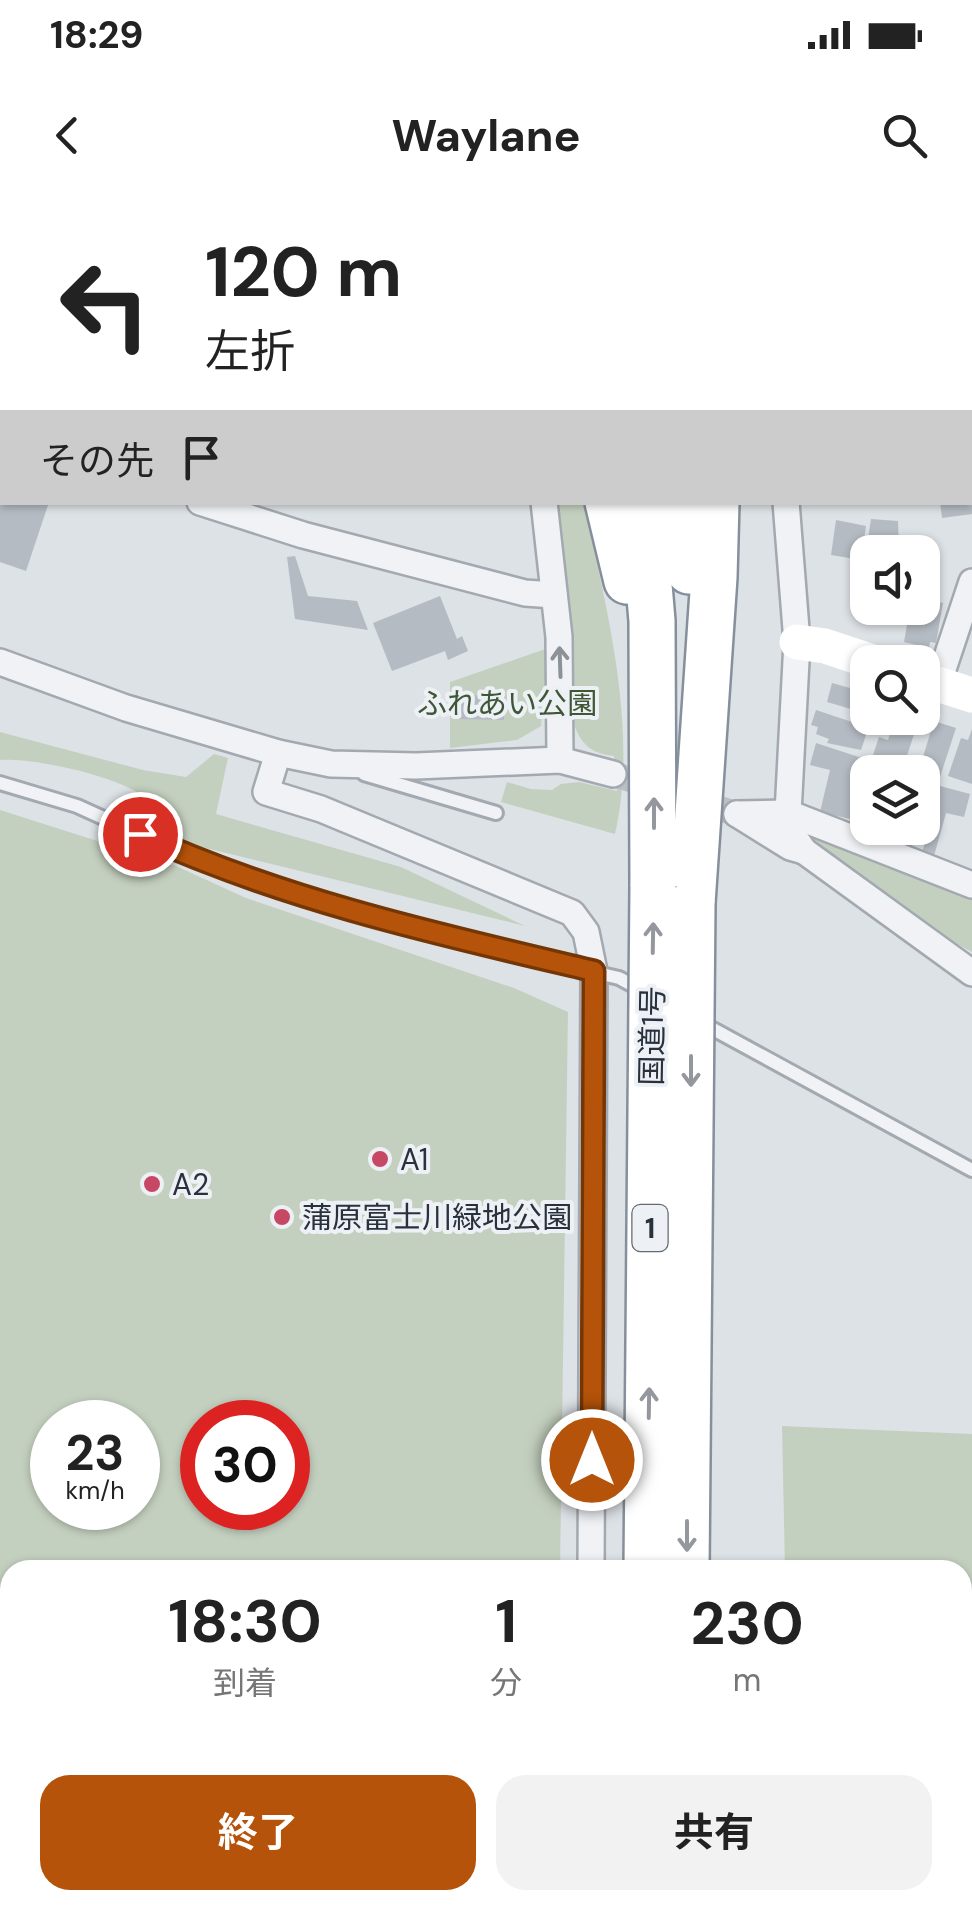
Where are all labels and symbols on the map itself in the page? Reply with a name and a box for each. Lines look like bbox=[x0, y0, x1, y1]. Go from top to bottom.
one-way arrow bbox=[550, 647, 569, 679]
park label: ふれあい公園 bbox=[417, 684, 597, 723]
pin bbox=[98, 792, 183, 877]
one-way arrow bbox=[644, 798, 663, 830]
one-way arrow bbox=[644, 922, 662, 954]
street label: 国道1号 bbox=[632, 986, 672, 1086]
one-way arrow bbox=[681, 1054, 700, 1086]
place label: A1 bbox=[400, 1140, 428, 1179]
marker: A1 bbox=[369, 1148, 391, 1170]
place label: A2 bbox=[172, 1165, 209, 1204]
marker: A2 bbox=[141, 1173, 163, 1195]
place label: 蒲原富士川緑地公園 bbox=[302, 1198, 572, 1237]
road number: 1 bbox=[632, 1205, 668, 1251]
marker: 蒲原富士川緑地公園 bbox=[271, 1206, 293, 1228]
one-way arrow bbox=[640, 1387, 658, 1420]
speed limit sign: 30 bbox=[180, 1400, 310, 1530]
position arrow bbox=[540, 1408, 644, 1512]
one-way arrow bbox=[677, 1519, 696, 1551]

